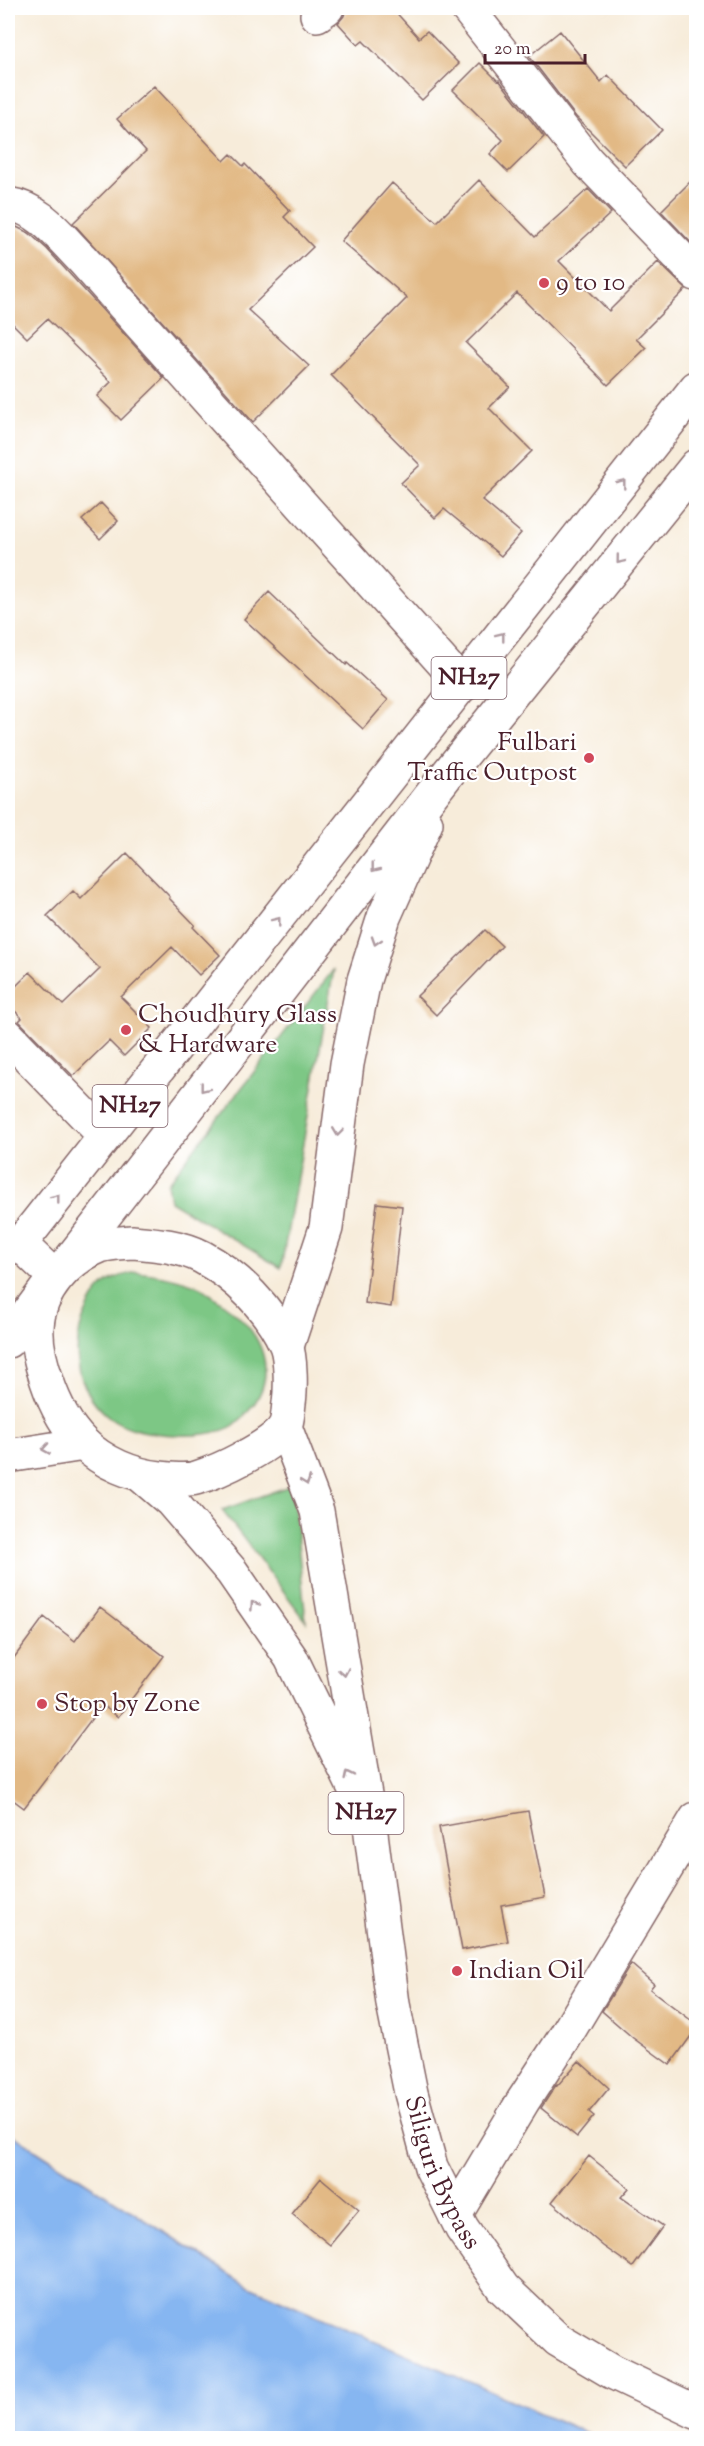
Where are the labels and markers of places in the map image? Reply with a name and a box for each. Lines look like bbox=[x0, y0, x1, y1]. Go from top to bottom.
place label: 9 to 10 bbox=[556, 265, 625, 302]
marker: 9 to 10 bbox=[537, 276, 551, 290]
place label: Fulbari Traffic Outpost bbox=[407, 725, 577, 792]
marker: Fulbari Traffic Outpost bbox=[582, 751, 596, 765]
place label: Choudhury Glass & Hardware bbox=[138, 997, 337, 1064]
marker: Choudhury Glass & Hardware bbox=[119, 1023, 133, 1037]
place label: Stop by Zone bbox=[54, 1686, 200, 1723]
marker: Stop by Zone bbox=[35, 1697, 49, 1711]
place label: Indian Oil bbox=[469, 1953, 584, 1990]
marker: Indian Oil bbox=[450, 1964, 464, 1978]

